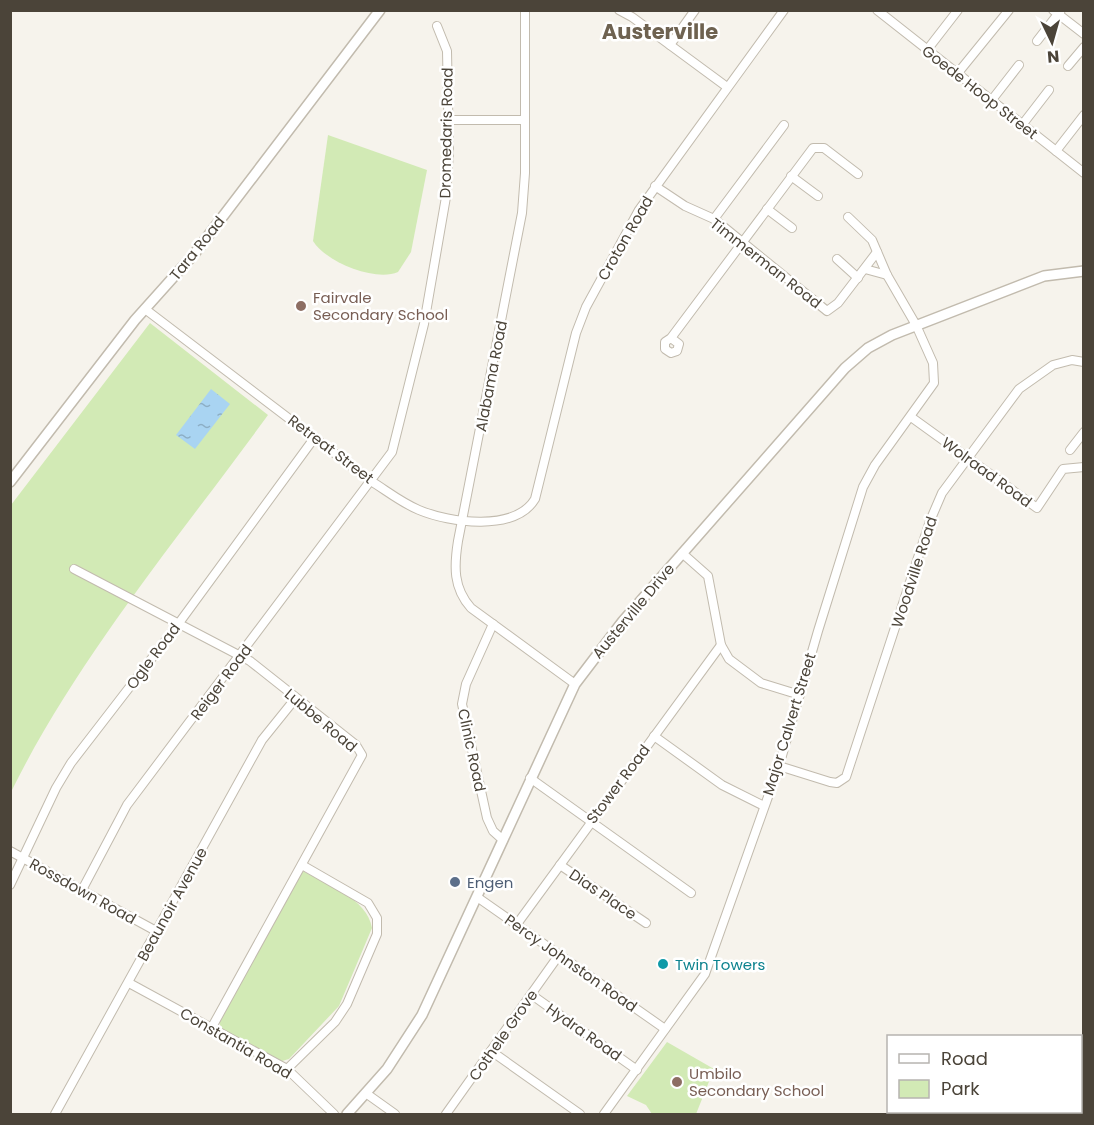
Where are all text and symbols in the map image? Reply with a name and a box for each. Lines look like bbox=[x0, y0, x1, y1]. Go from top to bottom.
north arrow bbox=[1022, 12, 1082, 72]
district label: Austerville bbox=[602, 17, 718, 46]
street label: Goede Hoop Street bbox=[918, 40, 1042, 144]
text: N bbox=[1046, 44, 1060, 68]
street label: Dromedaris Road bbox=[434, 67, 458, 199]
street label: Croton Road bbox=[592, 192, 658, 284]
street label: Tara Road bbox=[165, 211, 229, 285]
street label: Timmerman Road bbox=[706, 213, 826, 313]
place label: Fairvale Secondary School bbox=[313, 287, 448, 325]
marker: Fairvale Secondary School bbox=[294, 299, 308, 313]
street label: Alabama Road bbox=[470, 319, 512, 433]
street label: Retreat Street bbox=[284, 410, 378, 488]
street label: Wolraad Road bbox=[938, 432, 1036, 512]
street label: Woodville Road bbox=[886, 514, 942, 630]
street label: Austerville Drive bbox=[587, 559, 679, 663]
street label: Ogle Road bbox=[121, 619, 185, 693]
street label: Reiger Road bbox=[185, 640, 257, 724]
street label: Major Calvert Street bbox=[757, 650, 821, 798]
street label: Lubbe Road bbox=[280, 683, 362, 757]
street label: Clinic Road bbox=[453, 707, 491, 793]
street label: Stower Road bbox=[581, 740, 655, 828]
street label: Beaunoir Avenue bbox=[132, 843, 212, 965]
street label: Rossdown Road bbox=[26, 853, 140, 929]
street label: Dias Place bbox=[565, 864, 641, 924]
place label: Engen bbox=[467, 872, 513, 893]
marker: Engen bbox=[448, 875, 462, 889]
street label: Percy Johnston Road bbox=[501, 909, 641, 1017]
place label: Twin Towers bbox=[675, 954, 766, 975]
marker: Twin Towers bbox=[656, 957, 670, 971]
street label: Cothele Grove bbox=[464, 985, 542, 1085]
street label: Hydra Road bbox=[542, 998, 626, 1066]
street label: Constantia Road bbox=[176, 1002, 296, 1084]
legend bbox=[887, 1035, 1082, 1113]
text: Road bbox=[941, 1046, 988, 1071]
place label: Umbilo Secondary School bbox=[689, 1063, 824, 1101]
marker: Umbilo Secondary School bbox=[670, 1075, 684, 1089]
text: Park bbox=[941, 1076, 980, 1101]

